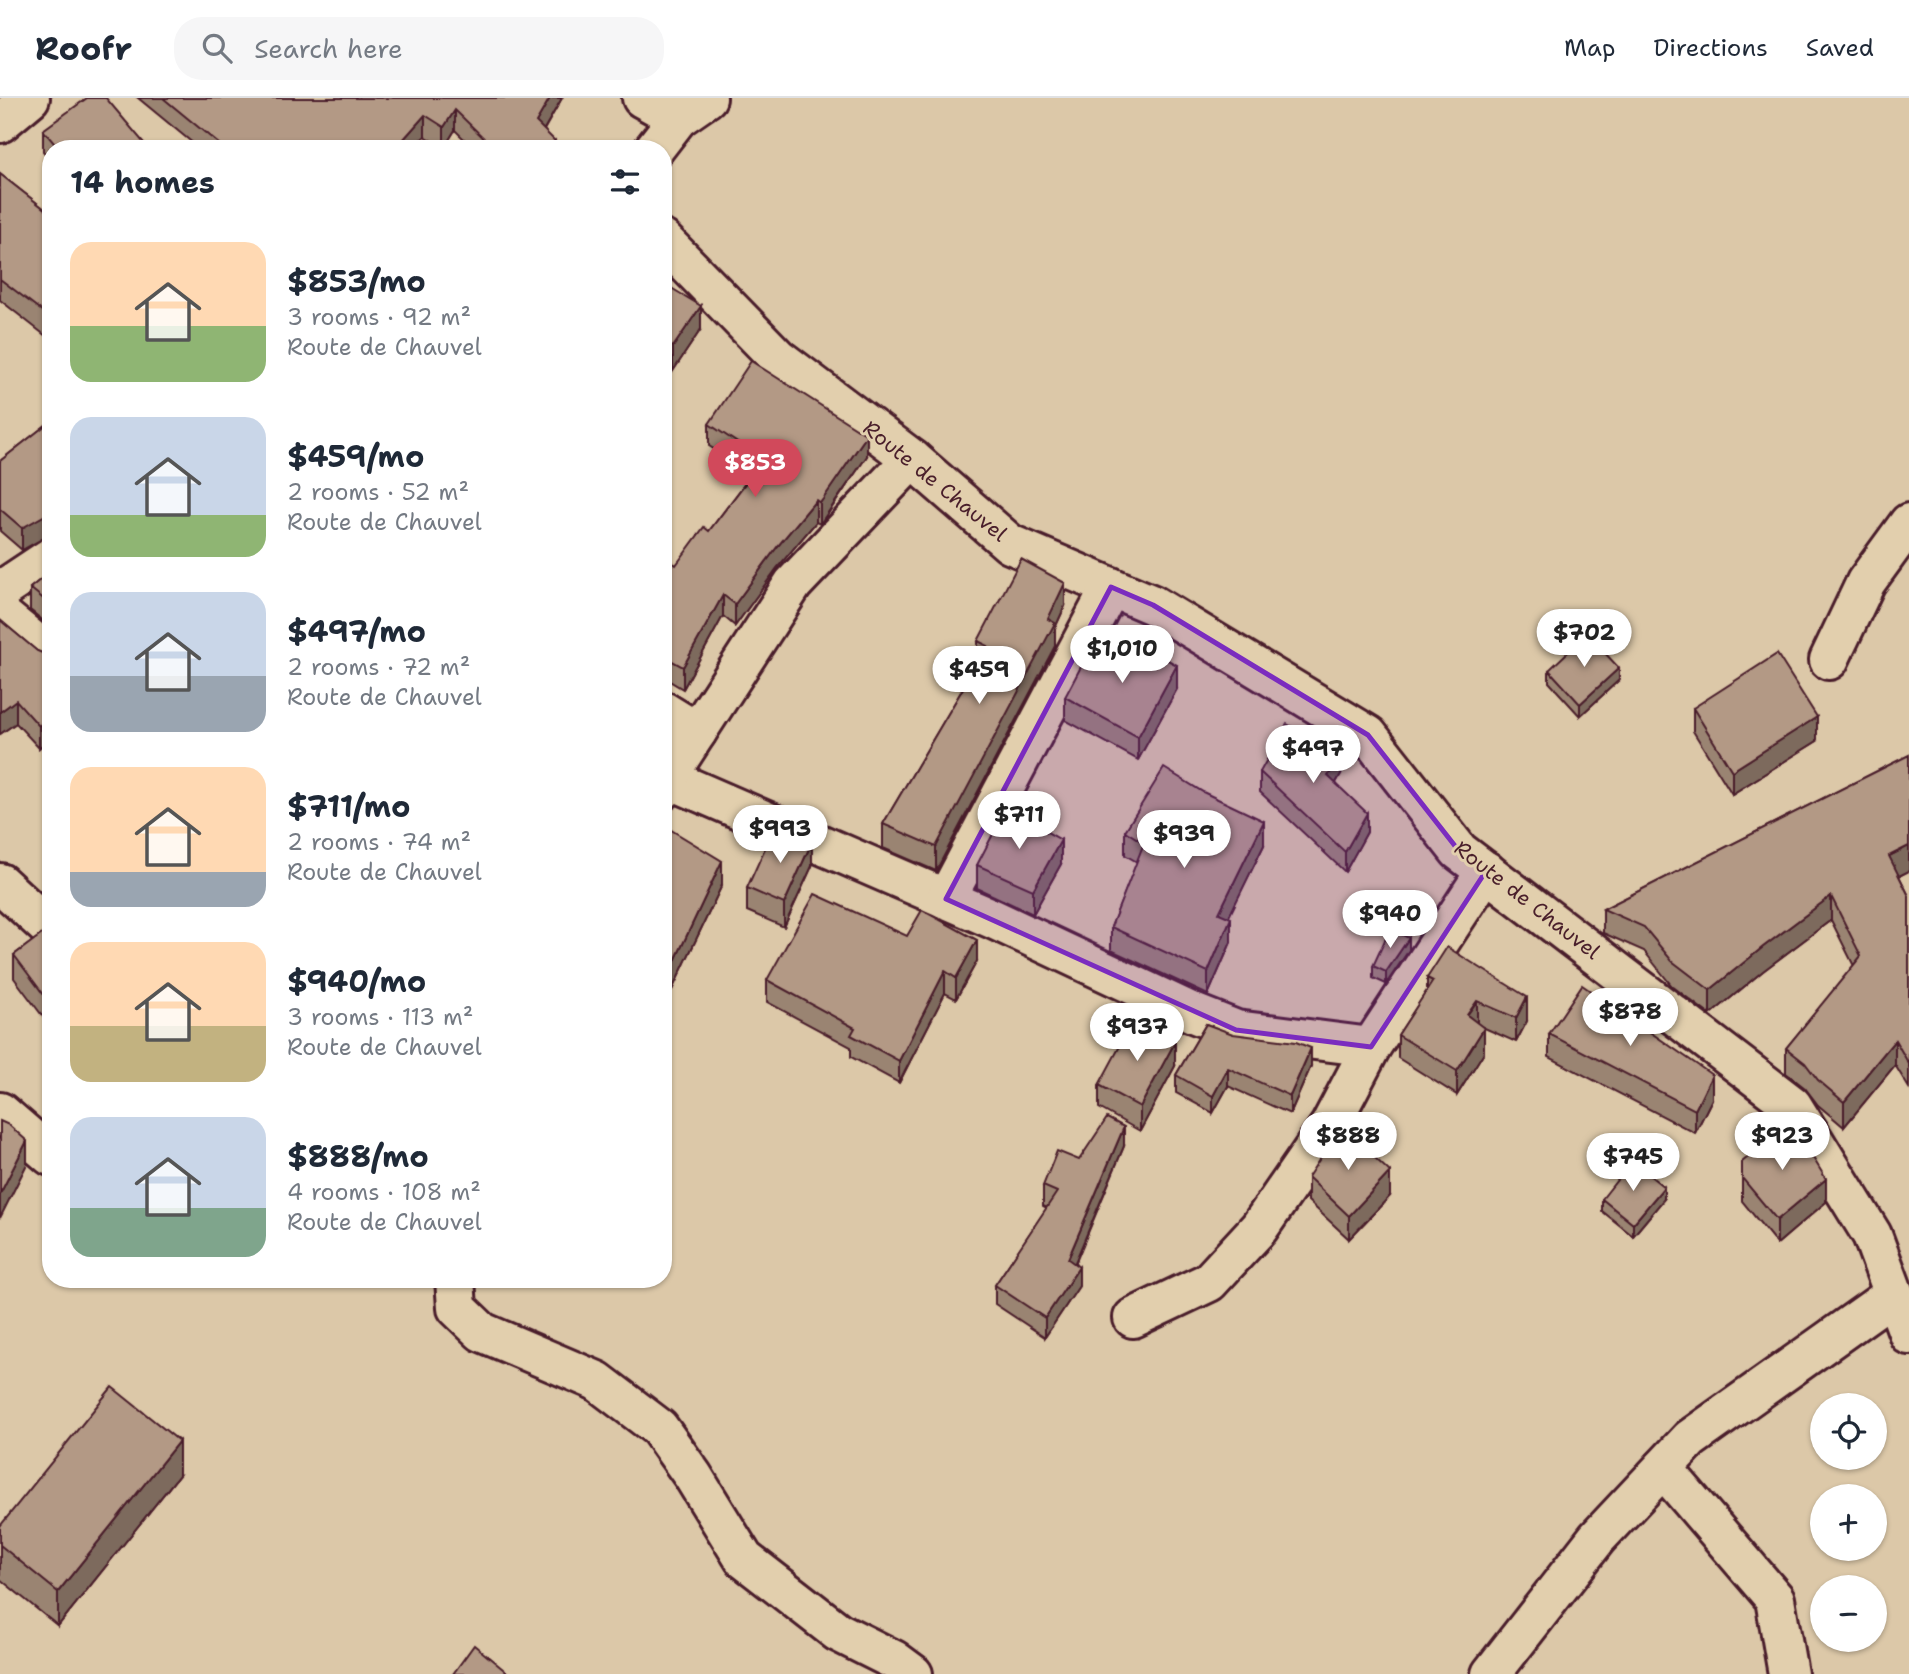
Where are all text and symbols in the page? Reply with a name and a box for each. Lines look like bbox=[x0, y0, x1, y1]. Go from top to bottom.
search box bbox=[174, 17, 664, 80]
text: Roofr bbox=[35, 26, 132, 71]
icon: search bbox=[198, 29, 236, 67]
text: Search here bbox=[254, 31, 403, 66]
text: Map bbox=[1564, 32, 1615, 64]
text: Directions bbox=[1653, 32, 1768, 64]
text: Saved bbox=[1806, 32, 1874, 64]
text: 14 homes bbox=[70, 162, 215, 203]
icon: filters bbox=[606, 163, 644, 201]
text: $853/mo bbox=[287, 261, 426, 302]
icon: home bbox=[126, 270, 210, 354]
text: 3 rooms · 92 m² bbox=[287, 302, 471, 332]
text: Route de Chauvel bbox=[287, 332, 482, 362]
street label: Route de Chauvel bbox=[857, 414, 1013, 548]
text: $459/mo bbox=[287, 436, 424, 477]
pin: $853 bbox=[714, 440, 796, 499]
icon: home bbox=[126, 445, 210, 529]
text: $853 bbox=[724, 447, 786, 477]
text: 2 rooms · 52 m² bbox=[287, 477, 469, 507]
text: Route de Chauvel bbox=[287, 507, 482, 537]
pin: $702 bbox=[1543, 610, 1625, 669]
text: $497/mo bbox=[287, 611, 426, 652]
text: $702 bbox=[1553, 617, 1615, 647]
icon: home bbox=[126, 620, 210, 704]
pin: $1,010 bbox=[1065, 626, 1179, 685]
text: $1,010 bbox=[1086, 633, 1158, 663]
pin: $459 bbox=[938, 646, 1020, 706]
text: 2 rooms · 72 m² bbox=[287, 652, 470, 682]
text: $459 bbox=[949, 654, 1009, 684]
text: Route de Chauvel bbox=[287, 682, 482, 712]
pin: $497 bbox=[1272, 726, 1354, 785]
text: $497 bbox=[1282, 733, 1344, 763]
text: $711/mo bbox=[287, 786, 411, 827]
pin: $711 bbox=[978, 792, 1060, 851]
icon: home bbox=[126, 795, 210, 879]
text: $711 bbox=[994, 799, 1044, 829]
pin: $993 bbox=[739, 806, 821, 865]
pin: $939 bbox=[1143, 810, 1225, 870]
text: $993 bbox=[749, 813, 811, 843]
text: $939 bbox=[1153, 818, 1215, 848]
text: 2 rooms · 74 m² bbox=[287, 827, 471, 857]
street label: Route de Chauvel bbox=[1448, 834, 1606, 966]
text: Route de Chauvel bbox=[287, 857, 482, 887]
pin: $940 bbox=[1349, 890, 1431, 950]
text: $940 bbox=[1358, 898, 1422, 928]
text: $940/mo bbox=[287, 961, 426, 1002]
icon: home bbox=[126, 970, 210, 1054]
pin: $878 bbox=[1589, 988, 1671, 1048]
text: $878 bbox=[1598, 996, 1662, 1026]
text: 3 rooms · 113 m² bbox=[287, 1002, 473, 1032]
pin: $937 bbox=[1096, 1004, 1178, 1063]
text: $937 bbox=[1106, 1011, 1168, 1041]
text: Route de Chauvel bbox=[287, 1032, 482, 1062]
pin: $888 bbox=[1307, 1112, 1389, 1172]
pin: $923 bbox=[1741, 1112, 1823, 1172]
text: $888 bbox=[1316, 1120, 1380, 1150]
text: $923 bbox=[1751, 1120, 1813, 1150]
pin: $745 bbox=[1592, 1134, 1674, 1193]
text: $888/mo bbox=[287, 1136, 429, 1177]
text: $745 bbox=[1603, 1141, 1663, 1171]
icon: home bbox=[126, 1145, 210, 1229]
text: 4 rooms · 108 m² bbox=[287, 1177, 481, 1207]
text: Route de Chauvel bbox=[287, 1207, 482, 1237]
map controls bbox=[1810, 1393, 1887, 1652]
button: locate bbox=[1810, 1393, 1887, 1470]
button: + bbox=[1810, 1484, 1887, 1561]
button: − bbox=[1810, 1575, 1887, 1652]

